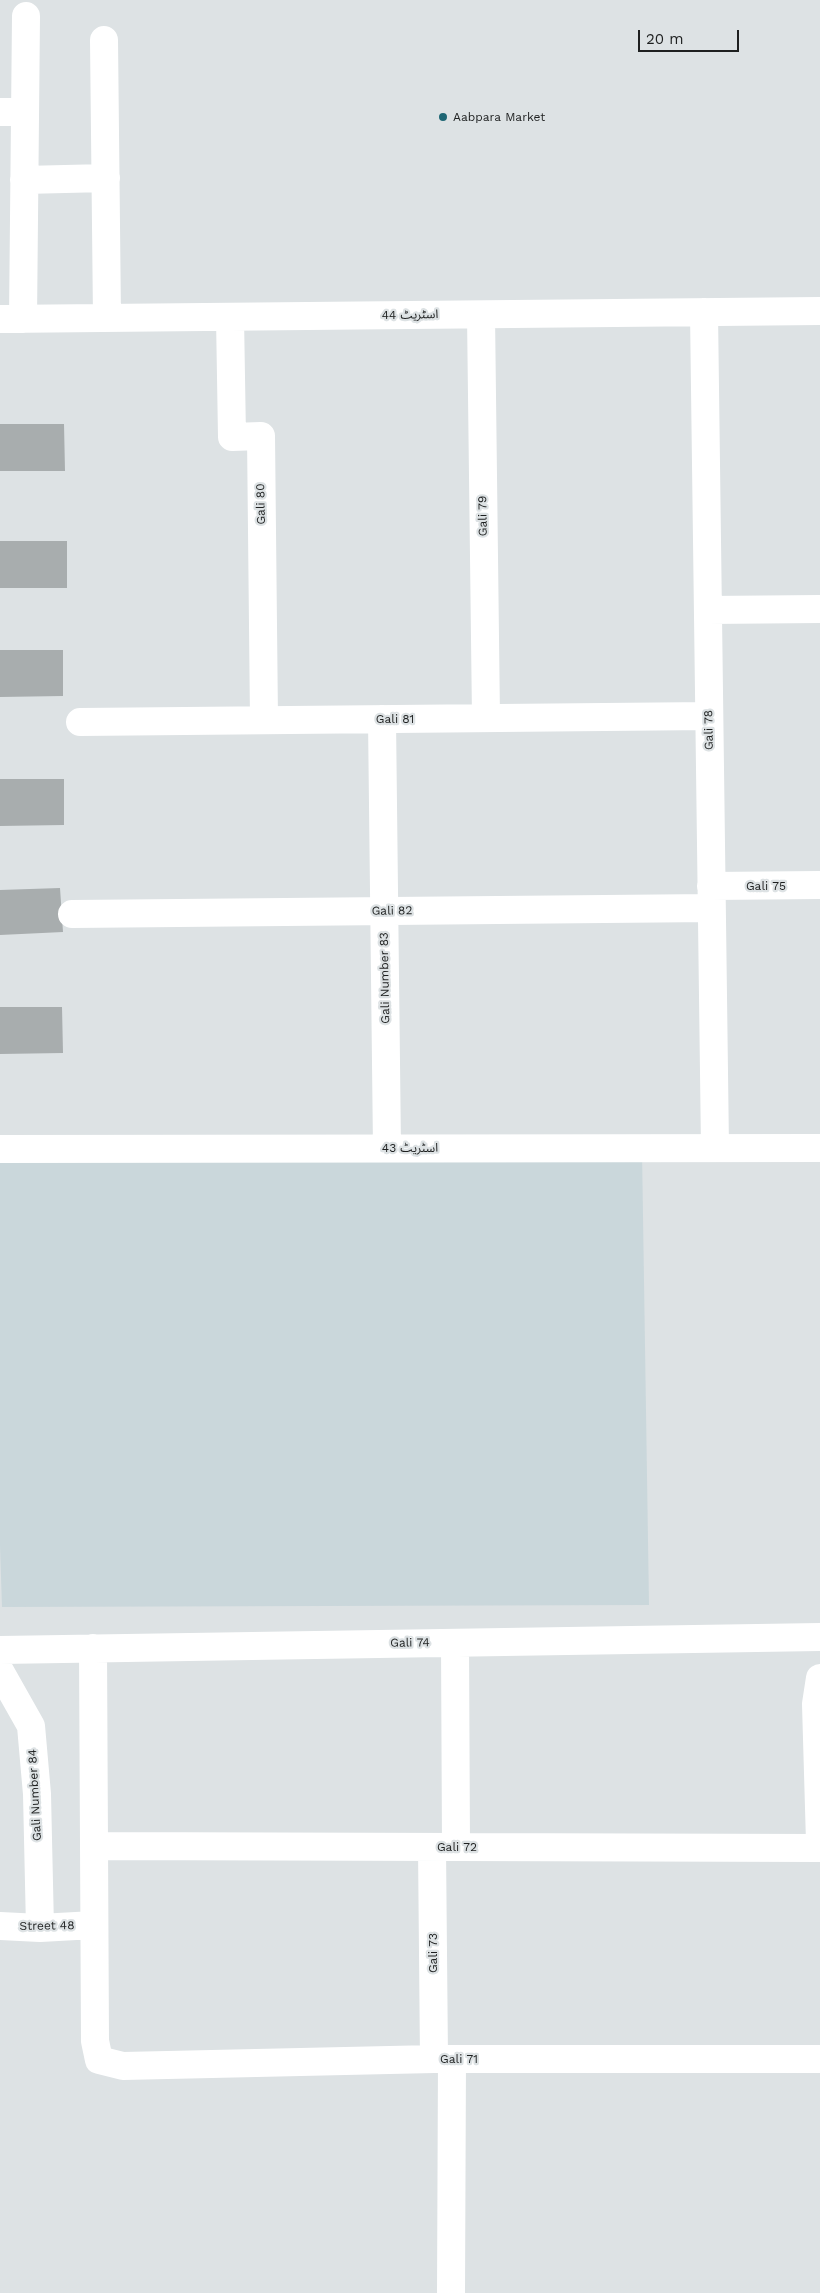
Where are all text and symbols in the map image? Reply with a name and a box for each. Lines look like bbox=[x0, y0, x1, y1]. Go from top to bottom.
scale bar bbox=[640, 20, 741, 52]
text: 20 m bbox=[646, 30, 684, 48]
place label: Aabpara Market bbox=[453, 110, 545, 124]
marker: Aabpara Market bbox=[437, 111, 449, 123]
street label: اسٹریٹ 44 bbox=[382, 307, 438, 323]
street label: Gali 80 bbox=[253, 483, 269, 525]
street label: Gali 79 bbox=[475, 496, 491, 536]
street label: Gali 78 bbox=[701, 710, 717, 750]
street label: Gali 81 bbox=[376, 712, 414, 726]
street label: Gali 75 bbox=[746, 879, 786, 893]
street label: Gali 82 bbox=[371, 903, 413, 919]
street label: Gali Number 83 bbox=[377, 932, 393, 1024]
street label: اسٹریٹ 43 bbox=[382, 1141, 438, 1155]
street label: Gali 74 bbox=[390, 1635, 430, 1651]
street label: Gali Number 84 bbox=[25, 1749, 45, 1841]
street label: Gali 72 bbox=[437, 1840, 477, 1854]
street label: Street 48 bbox=[19, 1918, 75, 1934]
street label: Gali 73 bbox=[426, 1933, 440, 1973]
street label: Gali 71 bbox=[440, 2052, 478, 2066]

